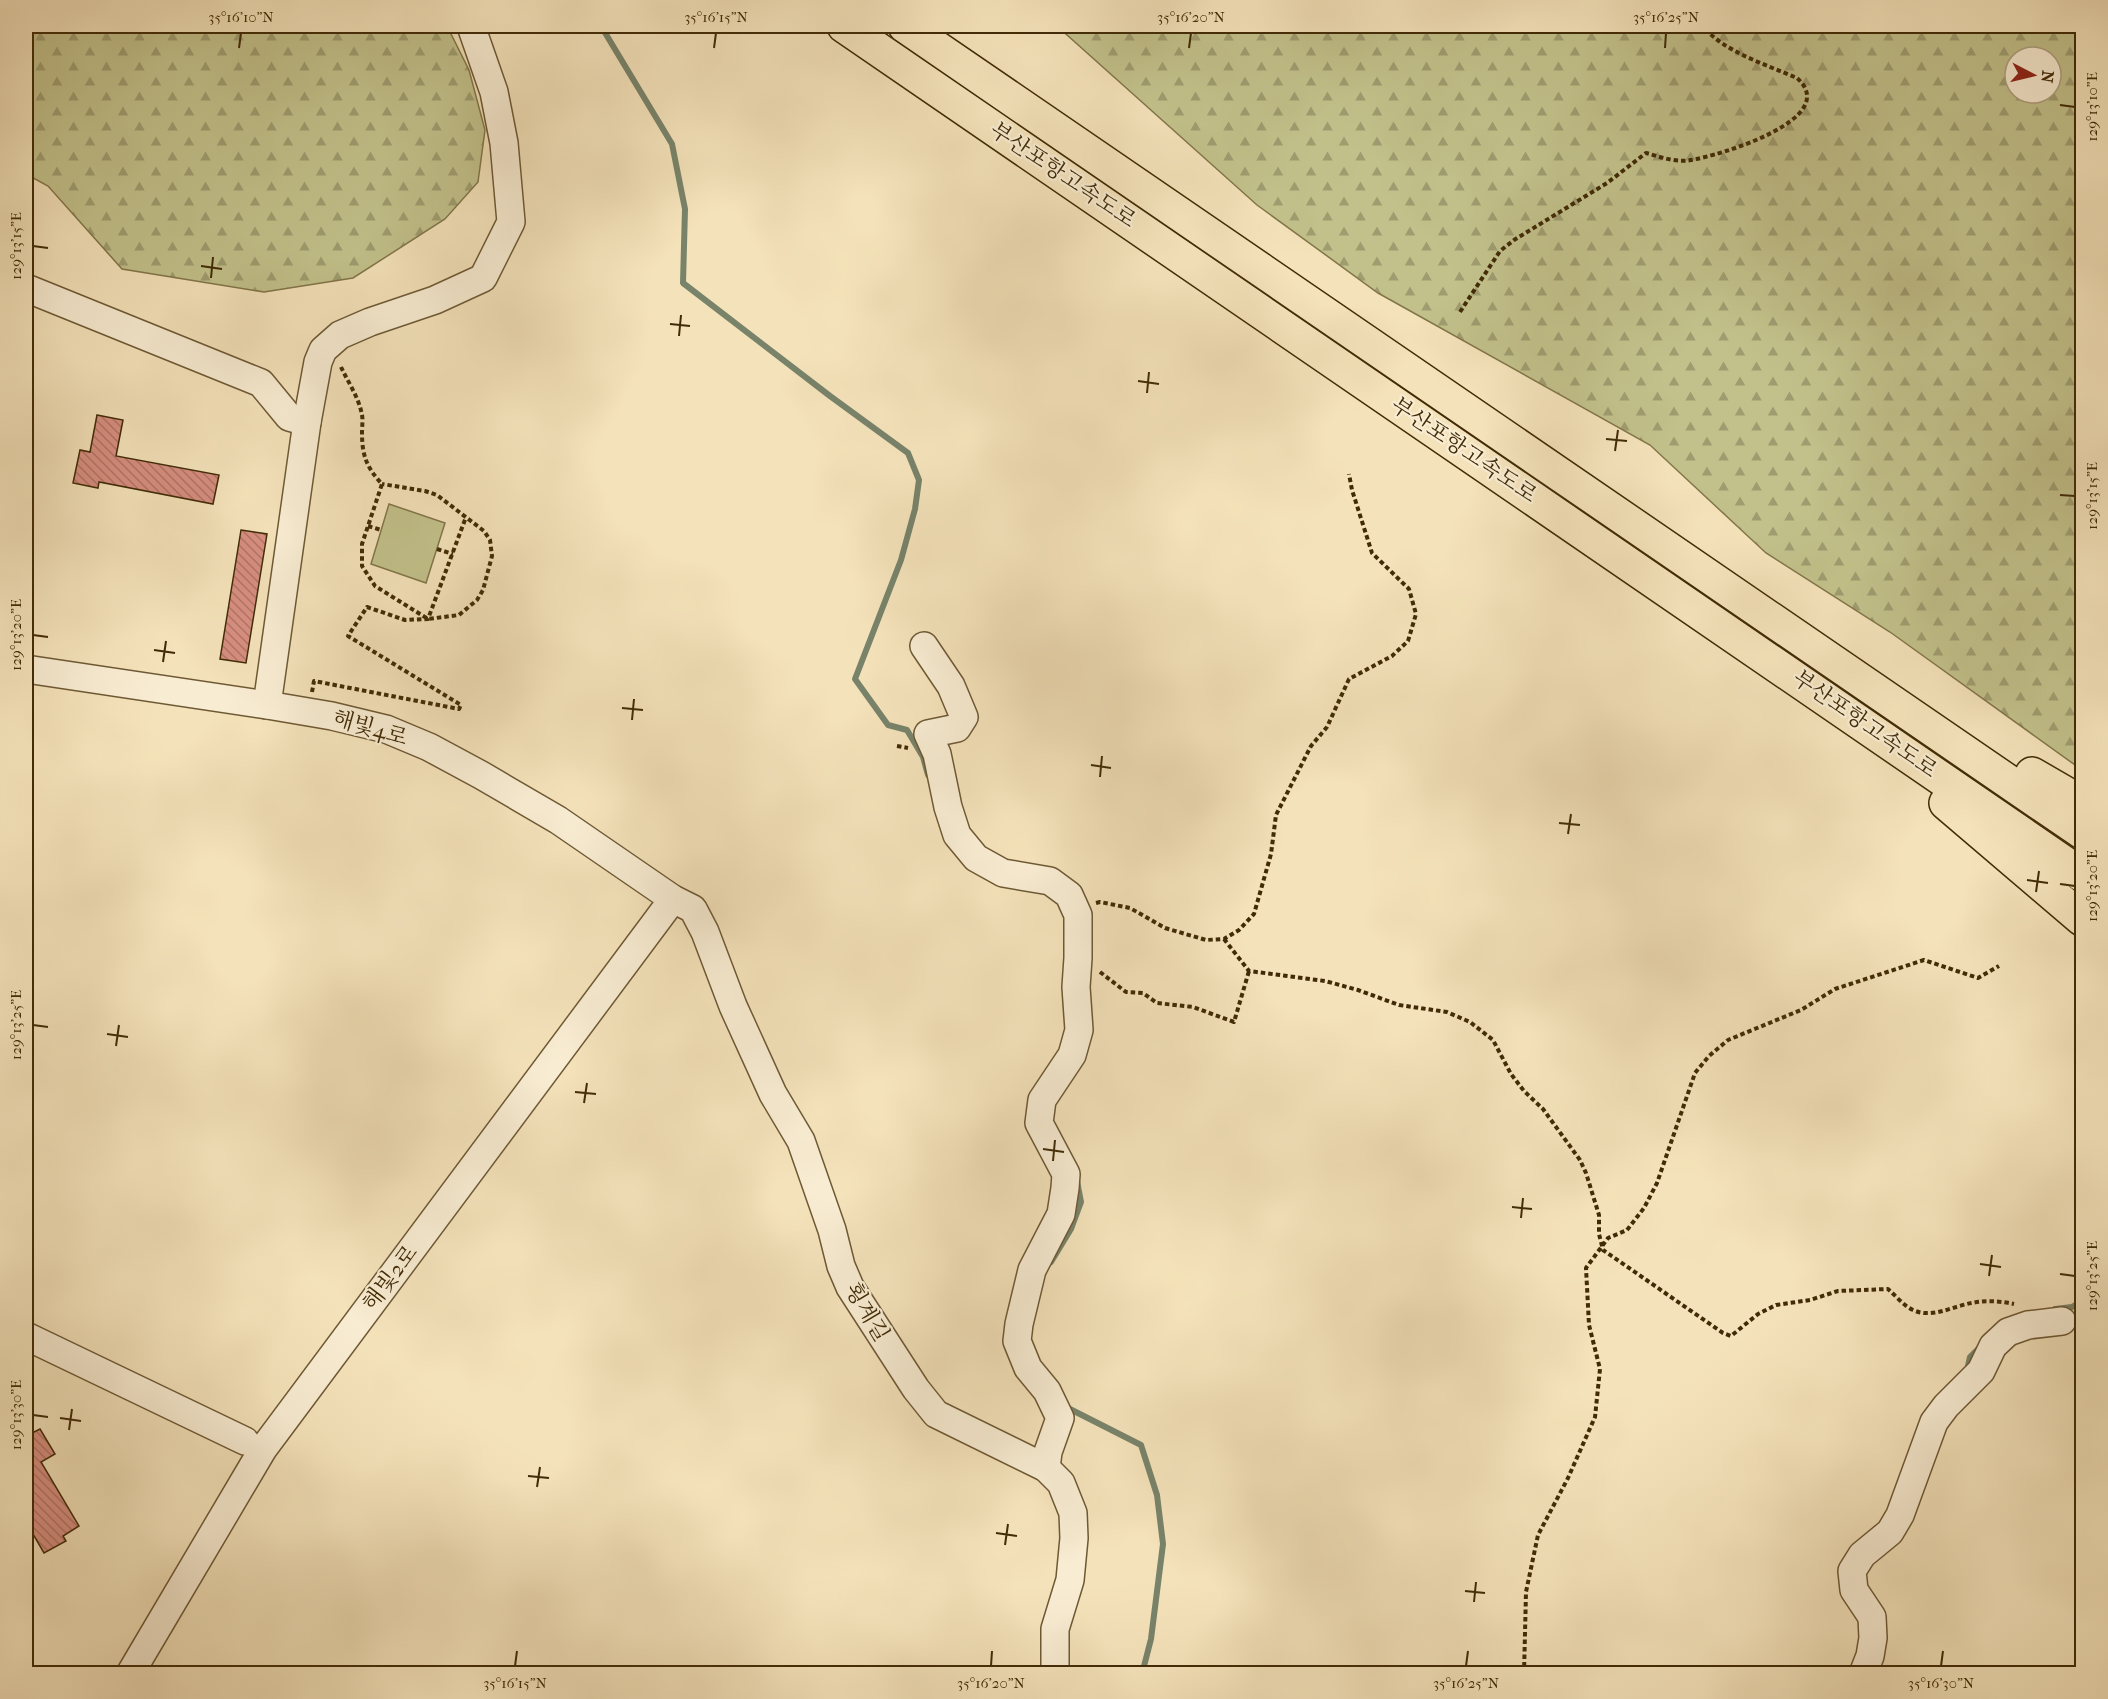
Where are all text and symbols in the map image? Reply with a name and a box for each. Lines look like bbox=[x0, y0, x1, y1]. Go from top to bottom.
text: 35°16'10"N bbox=[208, 8, 274, 26]
text: 35°16'15"N bbox=[684, 8, 748, 26]
text: 35°16'20"N bbox=[1157, 8, 1226, 26]
text: 35°16'25"N bbox=[1633, 8, 1700, 26]
north arrow bbox=[2003, 45, 2063, 105]
text: N bbox=[2037, 70, 2058, 85]
text: 129°13'10"E bbox=[2083, 72, 2101, 142]
street label: 부산포항고속도로 bbox=[985, 117, 1141, 233]
text: 129°13'15"E bbox=[7, 212, 25, 280]
street label: 부산포항고속도로 bbox=[1386, 392, 1542, 508]
text: 129°13'15"E bbox=[2083, 462, 2101, 530]
text: 129°13'20"E bbox=[7, 599, 25, 671]
street label: 부산포항고속도로 bbox=[1788, 665, 1942, 783]
street label: 해빛4로 bbox=[330, 705, 410, 751]
text: 129°13'20"E bbox=[2083, 850, 2101, 922]
text: 129°13'25"E bbox=[7, 990, 25, 1060]
street label: 해빛2로 bbox=[357, 1240, 423, 1316]
text: 129°13'25"E bbox=[2083, 1241, 2101, 1311]
street label: 횡계길 bbox=[839, 1278, 895, 1346]
text: 129°13'30"E bbox=[7, 1380, 25, 1450]
text: 35°16'15"N bbox=[483, 1674, 547, 1692]
text: 35°16'20"N bbox=[957, 1674, 1026, 1692]
text: 35°16'25"N bbox=[1433, 1674, 1500, 1692]
text: 35°16'30"N bbox=[1908, 1674, 1975, 1692]

